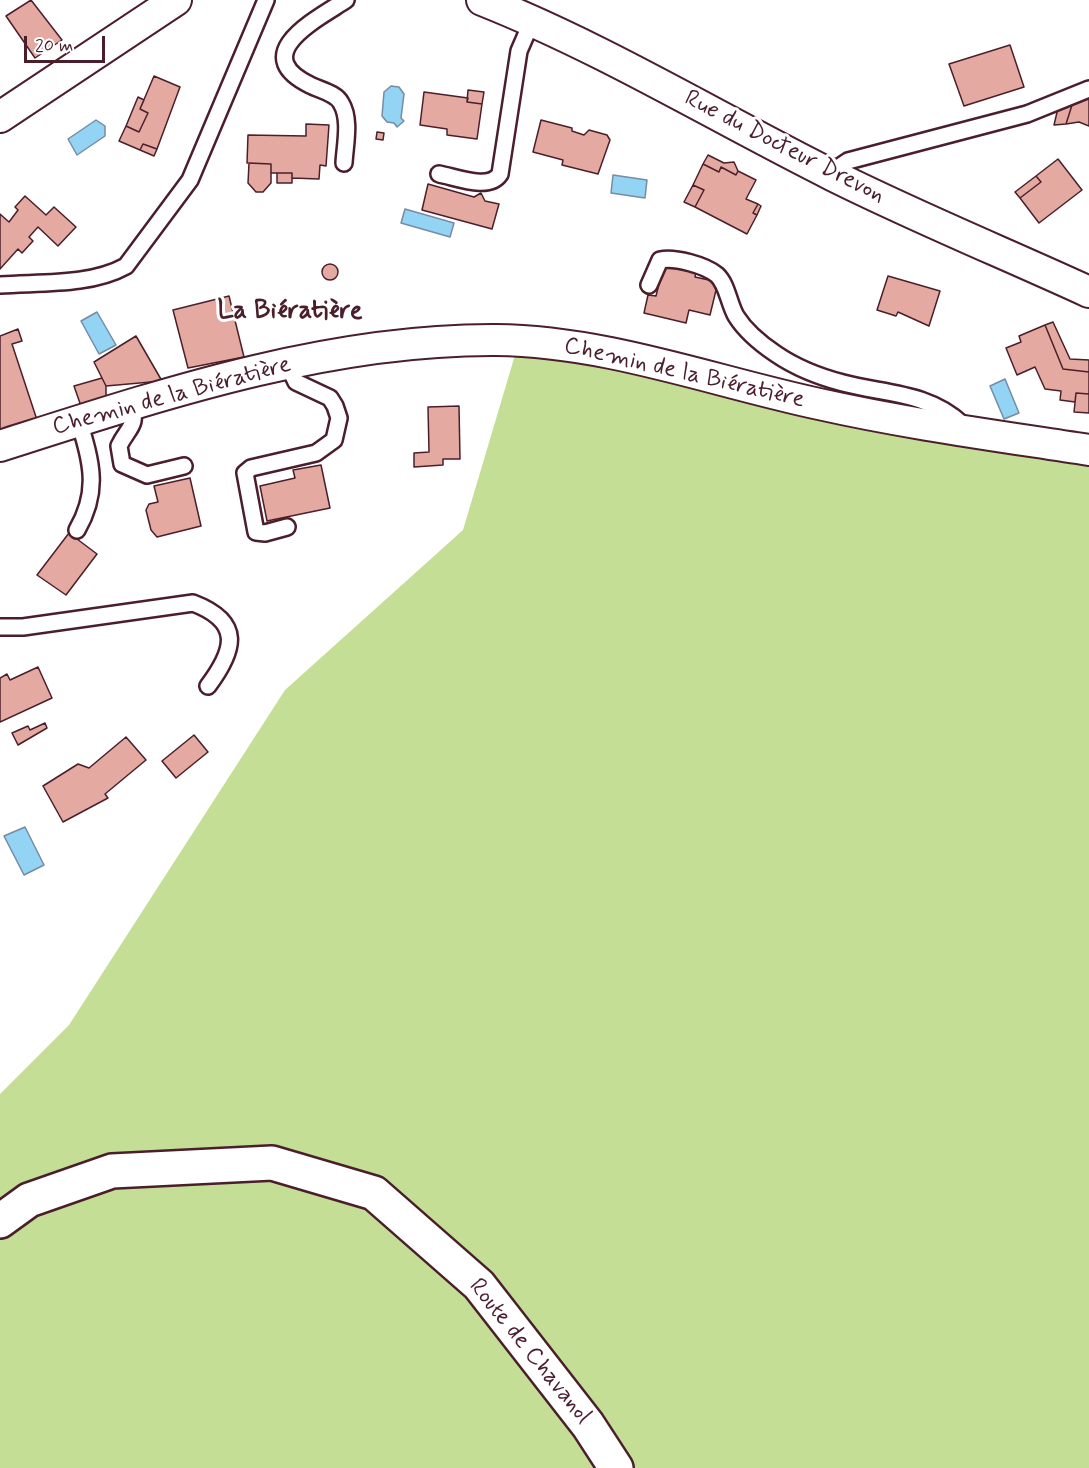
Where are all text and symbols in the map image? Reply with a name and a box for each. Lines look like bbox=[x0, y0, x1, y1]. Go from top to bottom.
scale bar bbox=[27, 24, 108, 62]
text: 20 m bbox=[35, 34, 73, 58]
street label: Rue du Docteur Drevon bbox=[679, 85, 889, 211]
district label: La Biératière bbox=[218, 297, 362, 329]
street label: Chemin de la Biératière bbox=[561, 332, 807, 416]
street label: Chemin de la Biératière bbox=[50, 351, 294, 443]
street label: Route de Chavanol bbox=[462, 1273, 596, 1431]

